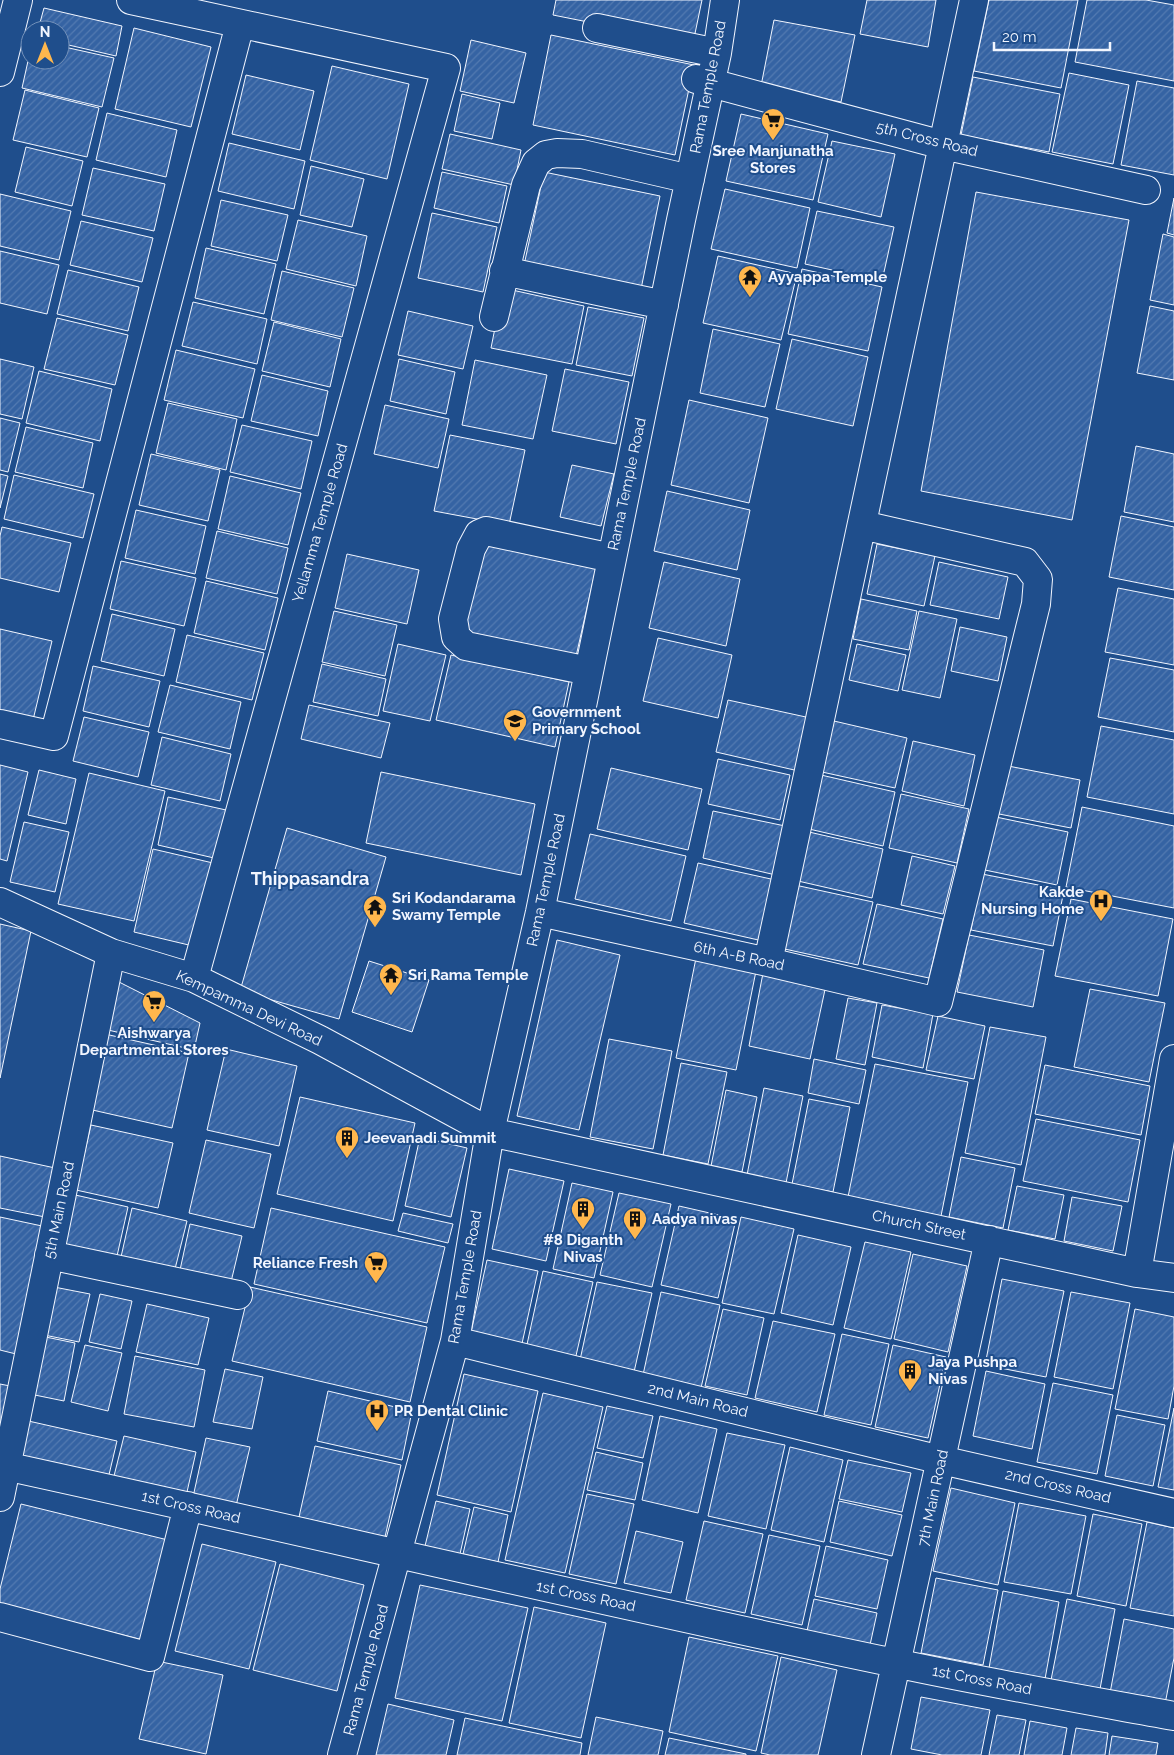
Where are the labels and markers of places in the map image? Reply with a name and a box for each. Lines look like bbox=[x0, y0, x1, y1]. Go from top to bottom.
supermarket icon: Sree Manjunatha Stores bbox=[760, 107, 786, 141]
place label: Sree Manjunatha Stores bbox=[712, 142, 834, 177]
temple icon: Ayyappa Temple bbox=[737, 264, 763, 298]
place label: Ayyappa Temple bbox=[768, 268, 887, 286]
place label: Government Primary School bbox=[532, 703, 641, 738]
school or university icon: Government Primary School bbox=[502, 708, 528, 742]
place label: Kakde Nursing Home bbox=[981, 883, 1084, 918]
hospital icon: Kakde Nursing Home bbox=[1088, 888, 1114, 922]
place label: Sri Kodandarama Swamy Temple bbox=[392, 889, 516, 924]
temple icon: Sri Kodandarama Swamy Temple bbox=[362, 894, 388, 928]
temple icon: Sri Rama Temple bbox=[378, 962, 404, 996]
place label: Sri Rama Temple bbox=[408, 966, 529, 984]
supermarket icon: Aishwarya Departmental Stores bbox=[141, 989, 167, 1023]
place label: Aishwarya Departmental Stores bbox=[79, 1024, 229, 1059]
building icon: Jeevanadi Summit bbox=[334, 1125, 360, 1159]
place label: Jeevanadi Summit bbox=[364, 1129, 497, 1147]
building icon: #8 Diganth Nivas bbox=[570, 1196, 596, 1230]
building icon: Aadya nivas bbox=[622, 1206, 648, 1240]
place label: Aadya nivas bbox=[652, 1210, 737, 1228]
place label: #8 Diganth Nivas bbox=[543, 1231, 623, 1266]
supermarket icon: Reliance Fresh bbox=[363, 1250, 389, 1284]
place label: Reliance Fresh bbox=[253, 1254, 358, 1272]
place label: Jaya Pushpa Nivas bbox=[928, 1353, 1017, 1388]
building icon: Jaya Pushpa Nivas bbox=[897, 1358, 923, 1392]
hospital icon: PR Dental Clinic bbox=[364, 1398, 390, 1432]
place label: PR Dental Clinic bbox=[394, 1402, 509, 1420]

